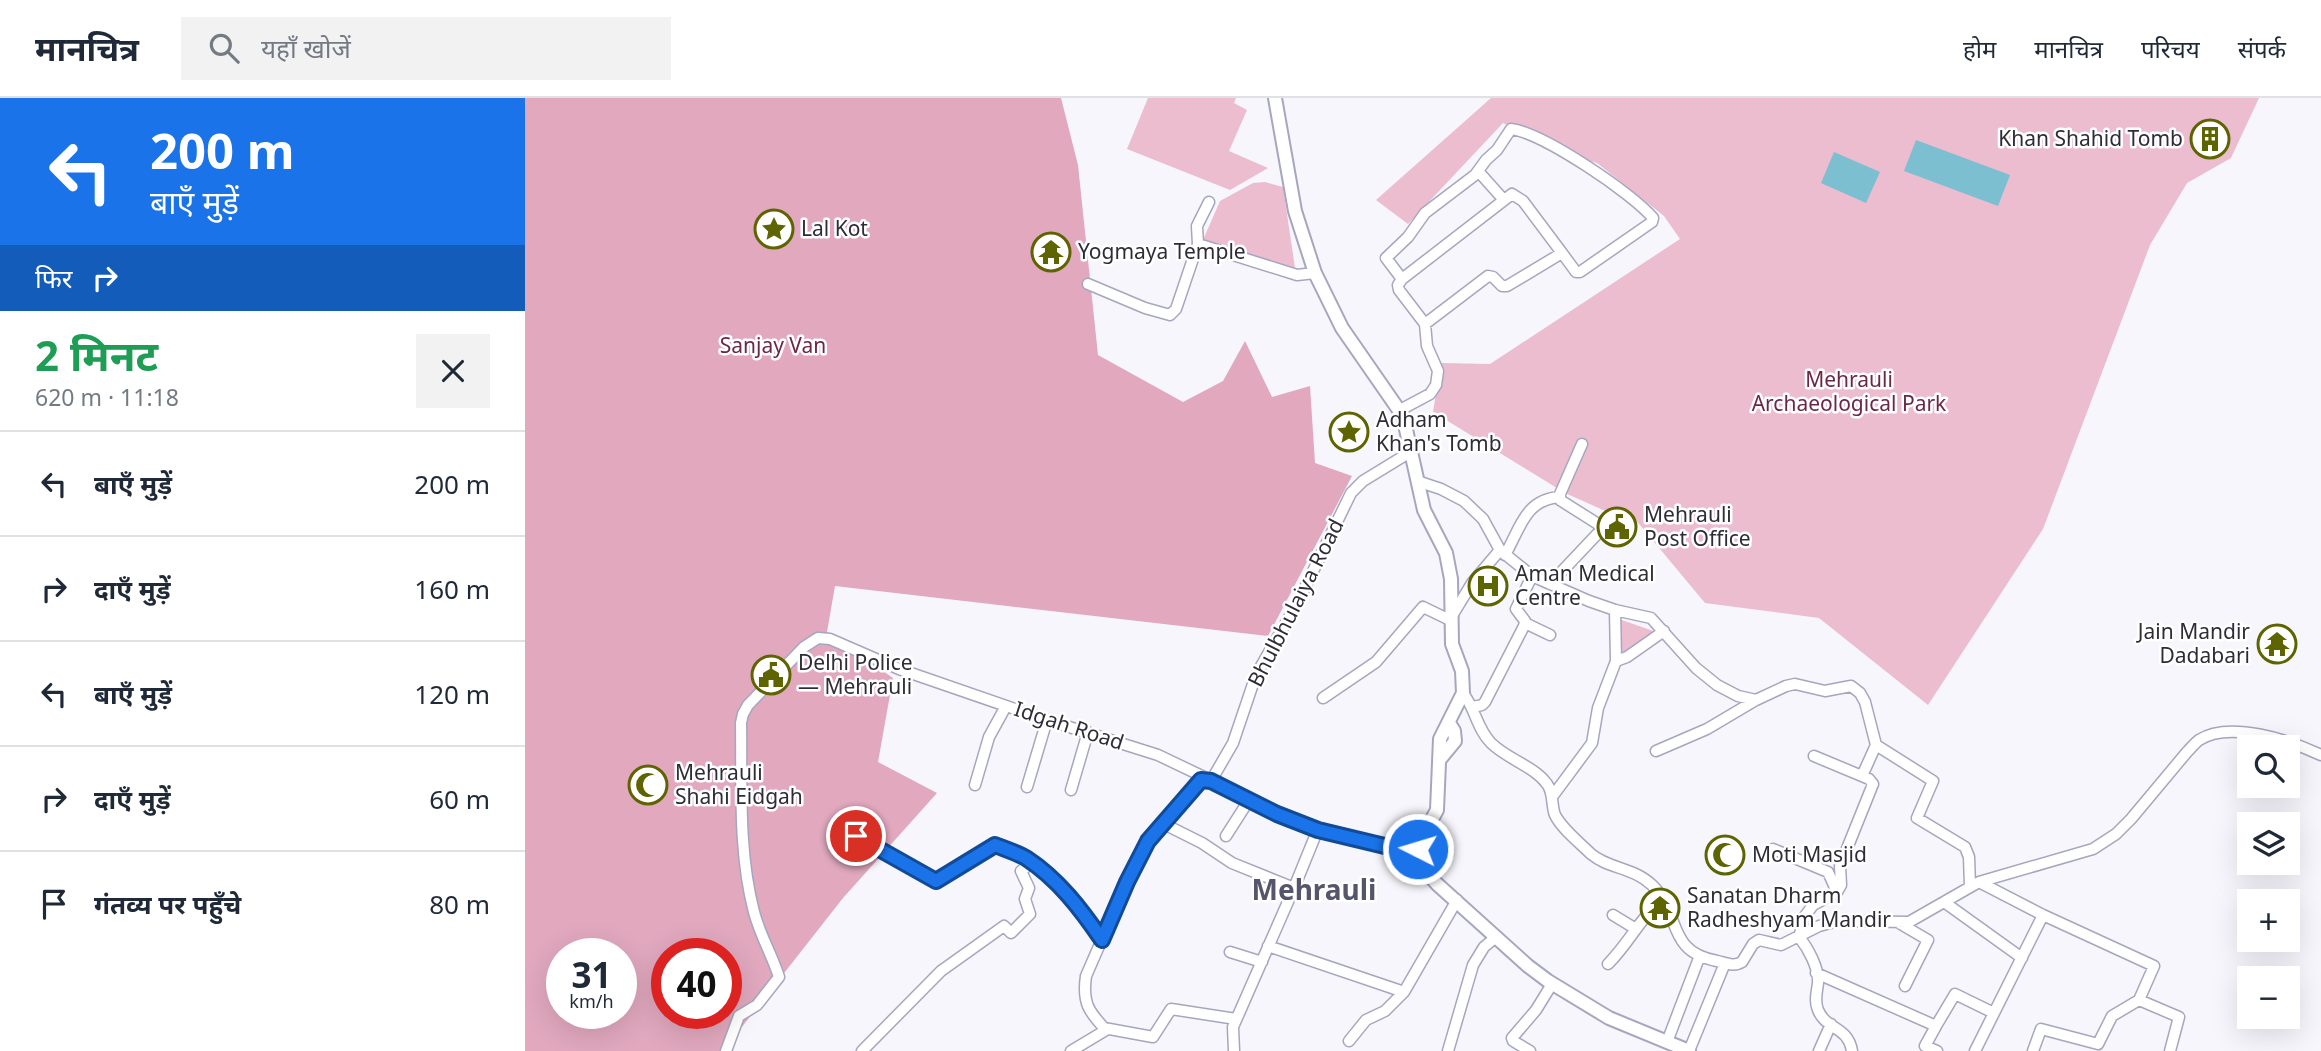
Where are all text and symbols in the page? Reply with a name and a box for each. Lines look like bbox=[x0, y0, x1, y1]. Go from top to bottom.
search box bbox=[181, 17, 671, 80]
text: मानचित्र bbox=[35, 26, 139, 71]
icon: search bbox=[205, 29, 243, 67]
text: यहाँ खोजें bbox=[261, 30, 351, 66]
text: होम bbox=[1963, 32, 1996, 65]
text: मानचित्र bbox=[2034, 32, 2103, 65]
text: परिचय bbox=[2141, 32, 2200, 65]
text: संपर्क bbox=[2238, 32, 2286, 65]
text: 200 m bbox=[150, 117, 295, 183]
building icon: Khan Shahid Tomb bbox=[2189, 118, 2231, 160]
place label: Khan Shahid Tomb bbox=[1998, 124, 2183, 152]
icon: left bbox=[35, 126, 126, 217]
text: बाएँ मुड़ें bbox=[150, 180, 239, 223]
place icon: Lal Kot bbox=[753, 208, 795, 250]
place label: Lal Kot bbox=[801, 214, 868, 242]
temple icon: Yogmaya Temple bbox=[1030, 231, 1072, 273]
place label: Yogmaya Temple bbox=[1078, 237, 1246, 265]
icon: right bbox=[86, 259, 124, 297]
text: फिर bbox=[35, 260, 72, 296]
text: 2 मिनट bbox=[35, 326, 158, 383]
park label: Sanjay Van bbox=[720, 331, 826, 359]
button: close bbox=[416, 334, 490, 408]
park label: Mehrauli Archaeological Park bbox=[1752, 365, 1947, 417]
text: 620 m · 11:18 bbox=[35, 381, 179, 413]
place label: Adham Khan's Tomb bbox=[1376, 405, 1502, 457]
place icon: Adham Khan's Tomb bbox=[1328, 411, 1370, 453]
icon: left bbox=[35, 465, 73, 503]
text: बाएँ मुड़ें bbox=[94, 466, 172, 502]
text: 200 m bbox=[414, 466, 490, 502]
place label: Mehrauli Post Office bbox=[1644, 500, 1751, 552]
public building icon: Mehrauli Post Office bbox=[1596, 506, 1638, 548]
street label: Bhulbhulaiya Road bbox=[1241, 514, 1350, 691]
place label: Aman Medical Centre bbox=[1515, 559, 1655, 611]
hospital icon: Aman Medical Centre bbox=[1467, 565, 1509, 607]
icon: right bbox=[35, 570, 73, 608]
text: दाएँ मुड़ें bbox=[94, 571, 171, 607]
text: 160 m bbox=[414, 571, 490, 607]
place label: Jain Mandir Dadabari bbox=[2136, 617, 2250, 669]
temple icon: Jain Mandir Dadabari bbox=[2256, 623, 2298, 665]
place label: Delhi Police — Mehrauli bbox=[798, 648, 913, 700]
public building icon: Delhi Police — Mehrauli bbox=[750, 654, 792, 696]
icon: left bbox=[35, 675, 73, 713]
text: बाएँ मुड़ें bbox=[94, 676, 172, 712]
text: 120 m bbox=[414, 676, 490, 712]
street label: Idgah Road bbox=[1011, 694, 1128, 756]
map controls bbox=[2237, 735, 2300, 1029]
button: search bbox=[2237, 735, 2300, 798]
place label: Mehrauli Shahi Eidgah bbox=[675, 758, 803, 810]
mosque icon: Mehrauli Shahi Eidgah bbox=[627, 764, 669, 806]
icon: right bbox=[35, 780, 73, 818]
text: दाएँ मुड़ें bbox=[94, 781, 171, 817]
text: 60 m bbox=[429, 781, 490, 817]
pin bbox=[826, 806, 886, 866]
position arrow bbox=[1381, 812, 1455, 886]
button: layers bbox=[2237, 812, 2300, 875]
icon: arrive bbox=[837, 817, 875, 855]
mosque icon: Moti Masjid bbox=[1704, 834, 1746, 876]
place label: Moti Masjid bbox=[1752, 840, 1867, 868]
district label: Mehrauli bbox=[1252, 870, 1376, 908]
place label: Sanatan Dharm Radheshyam Mandir bbox=[1687, 881, 1891, 933]
icon: arrive bbox=[35, 885, 73, 923]
text: गंतव्य पर पहुँचे bbox=[94, 886, 241, 922]
text: 80 m bbox=[429, 886, 490, 922]
temple icon: Sanatan Dharm Radheshyam Mandir bbox=[1639, 887, 1681, 929]
button: + bbox=[2237, 889, 2300, 952]
speed limit sign: 40 bbox=[651, 938, 742, 1029]
text: 31 bbox=[571, 951, 612, 998]
button: − bbox=[2237, 966, 2300, 1029]
text: km/h bbox=[569, 989, 614, 1013]

